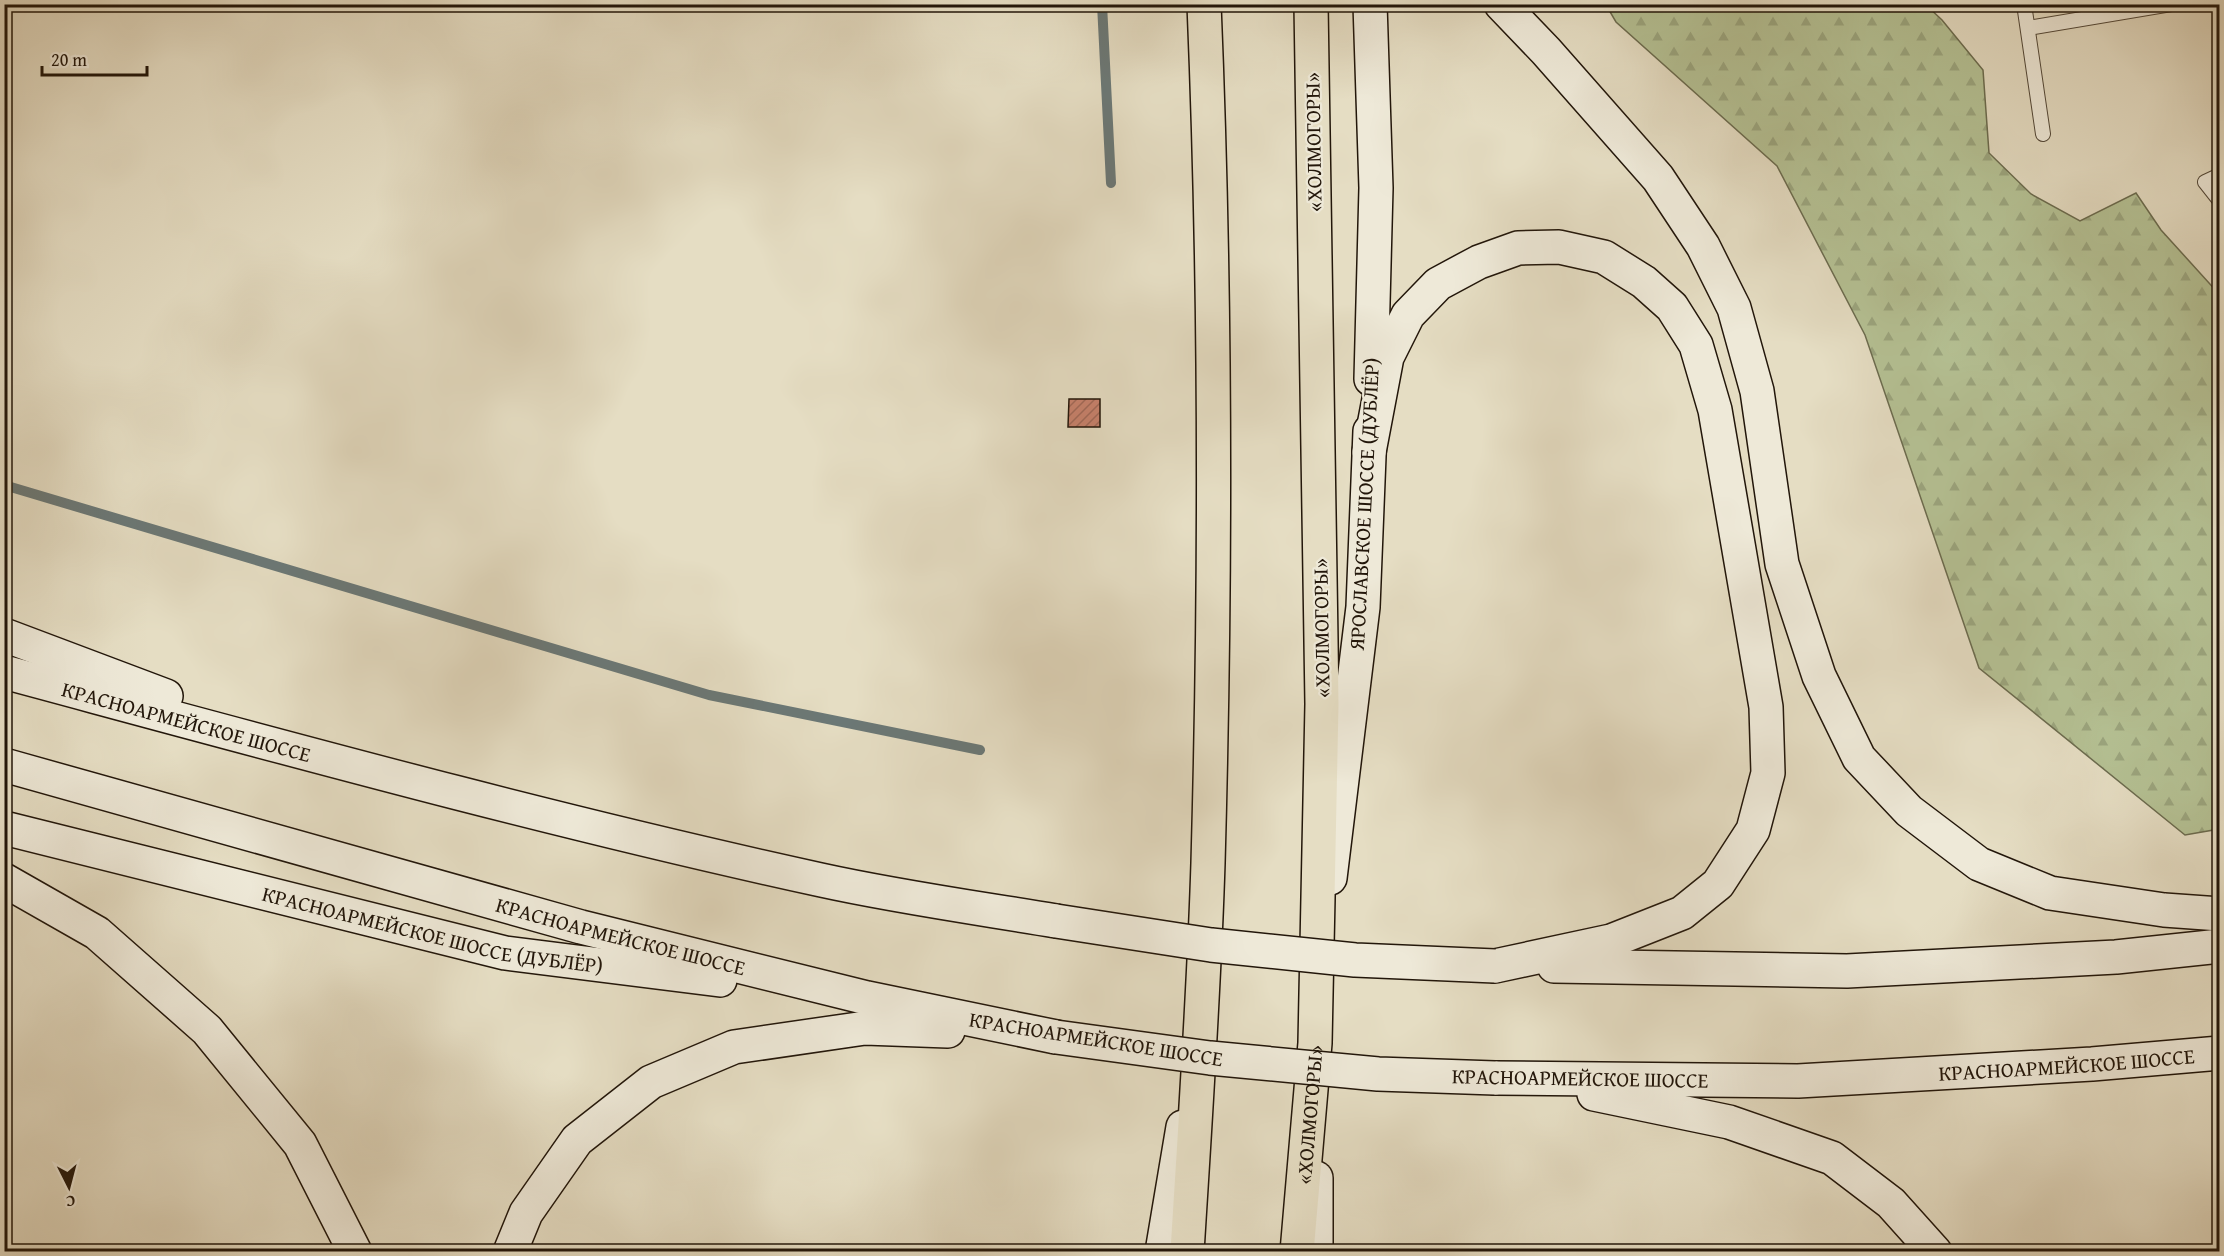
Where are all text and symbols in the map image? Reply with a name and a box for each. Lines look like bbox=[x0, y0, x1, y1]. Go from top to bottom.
scale bar bbox=[42, 39, 147, 77]
text: 20 m bbox=[51, 46, 87, 73]
street label: «ХОЛМОГОРЫ» bbox=[1296, 72, 1330, 212]
street label: ЯРОСЛАВСКОЕ ШОССЕ (ДУБЛЁР) bbox=[1341, 357, 1387, 652]
street label: «ХОЛМОГОРЫ» bbox=[1304, 558, 1338, 698]
street label: КРАСНОАРМЕЙСКОЕ ШОССЕ bbox=[59, 673, 315, 769]
street label: КРАСНОАРМЕЙСКОЕ ШОССЕ (ДУБЛЁР) bbox=[259, 878, 605, 981]
street label: КРАСНОАРМЕЙСКОЕ ШОССЕ bbox=[492, 888, 749, 983]
street label: КРАСНОАРМЕЙСКОЕ ШОССЕ bbox=[967, 1004, 1225, 1074]
street label: КРАСНОАРМЕЙСКОЕ ШОССЕ bbox=[1938, 1040, 2196, 1088]
street label: «ХОЛМОГОРЫ» bbox=[1287, 1044, 1330, 1185]
street label: КРАСНОАРМЕЙСКОЕ ШОССЕ bbox=[1452, 1060, 1709, 1096]
north arrow bbox=[39, 1157, 99, 1217]
text: С bbox=[65, 1190, 76, 1214]

